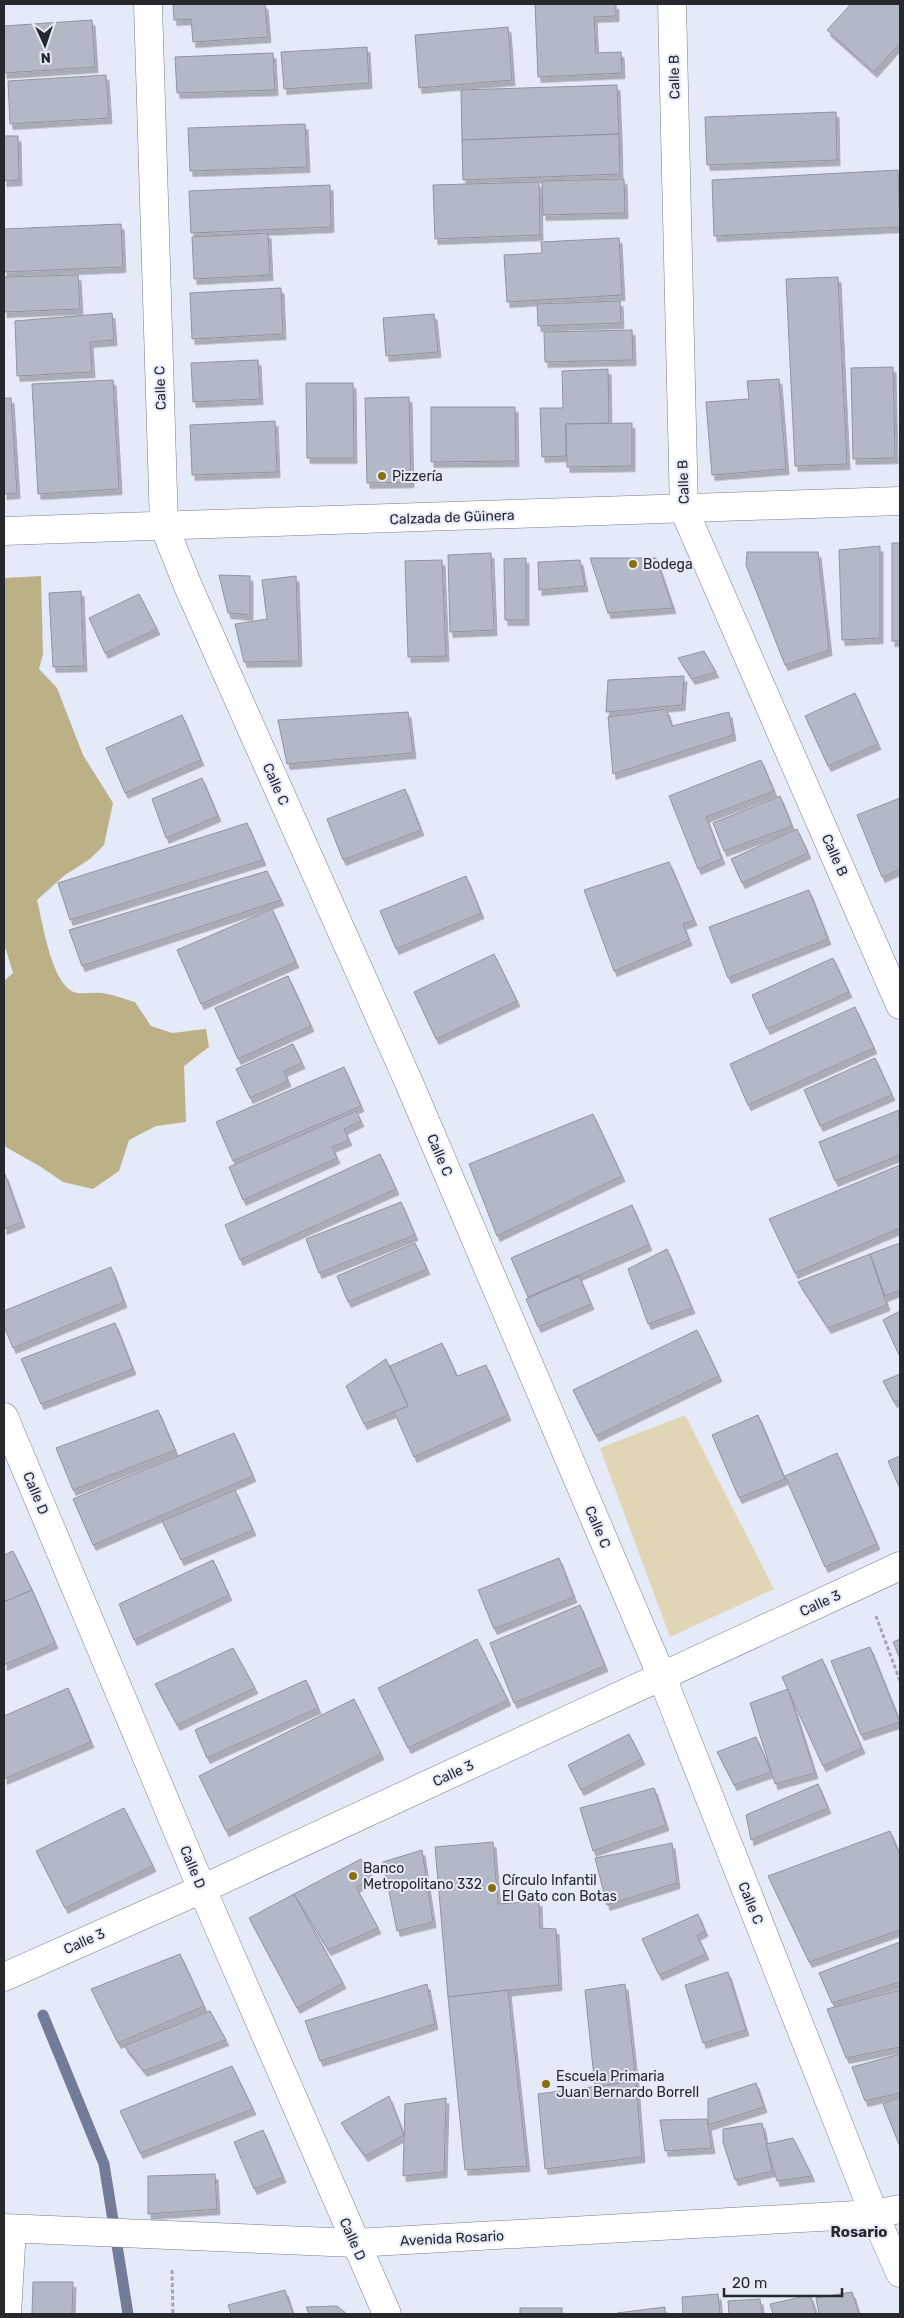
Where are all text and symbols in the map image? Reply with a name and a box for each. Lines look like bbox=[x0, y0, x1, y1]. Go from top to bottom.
north arrow bbox=[20, 20, 70, 70]
text: N bbox=[40, 49, 51, 66]
street label: Calle B bbox=[666, 55, 683, 99]
street label: Calle C bbox=[151, 365, 170, 410]
street label: Calle B bbox=[674, 459, 693, 505]
place label: Pizzería bbox=[392, 468, 443, 485]
marker: Pizzería bbox=[376, 470, 388, 482]
street label: Calzada de Güinera bbox=[389, 507, 515, 528]
place label: Bodega bbox=[643, 556, 693, 573]
marker: Bodega bbox=[627, 558, 639, 570]
street label: Calle C bbox=[259, 760, 292, 808]
street label: Calle B bbox=[818, 831, 851, 879]
street label: Calle C bbox=[423, 1131, 456, 1179]
street label: Calle D bbox=[19, 1469, 52, 1517]
street label: Calle C bbox=[581, 1503, 614, 1551]
street label: Calle 3 bbox=[797, 1587, 844, 1620]
street label: Calle 3 bbox=[430, 1757, 477, 1790]
street label: Calle D bbox=[176, 1843, 209, 1891]
place label: Banco Metropolitano 332 bbox=[363, 1860, 482, 1893]
marker: Banco Metropolitano 332 bbox=[347, 1870, 359, 1882]
place label: Círculo Infantil El Gato con Botas bbox=[502, 1872, 617, 1905]
street label: Calle C bbox=[734, 1879, 767, 1927]
marker: Círculo Infantil El Gato con Botas bbox=[486, 1882, 498, 1894]
street label: Calle 3 bbox=[61, 1925, 108, 1958]
place label: Escuela Primaria Juan Bernardo Borrell bbox=[556, 2068, 699, 2101]
marker: Escuela Primaria Juan Bernardo Borrell bbox=[540, 2078, 552, 2090]
street label: Calle D bbox=[336, 2215, 369, 2263]
district label: Rosario bbox=[831, 2223, 887, 2241]
street label: Avenida Rosario bbox=[399, 2227, 505, 2250]
scale bar bbox=[724, 2266, 842, 2298]
text: 20 m bbox=[732, 2274, 767, 2292]

